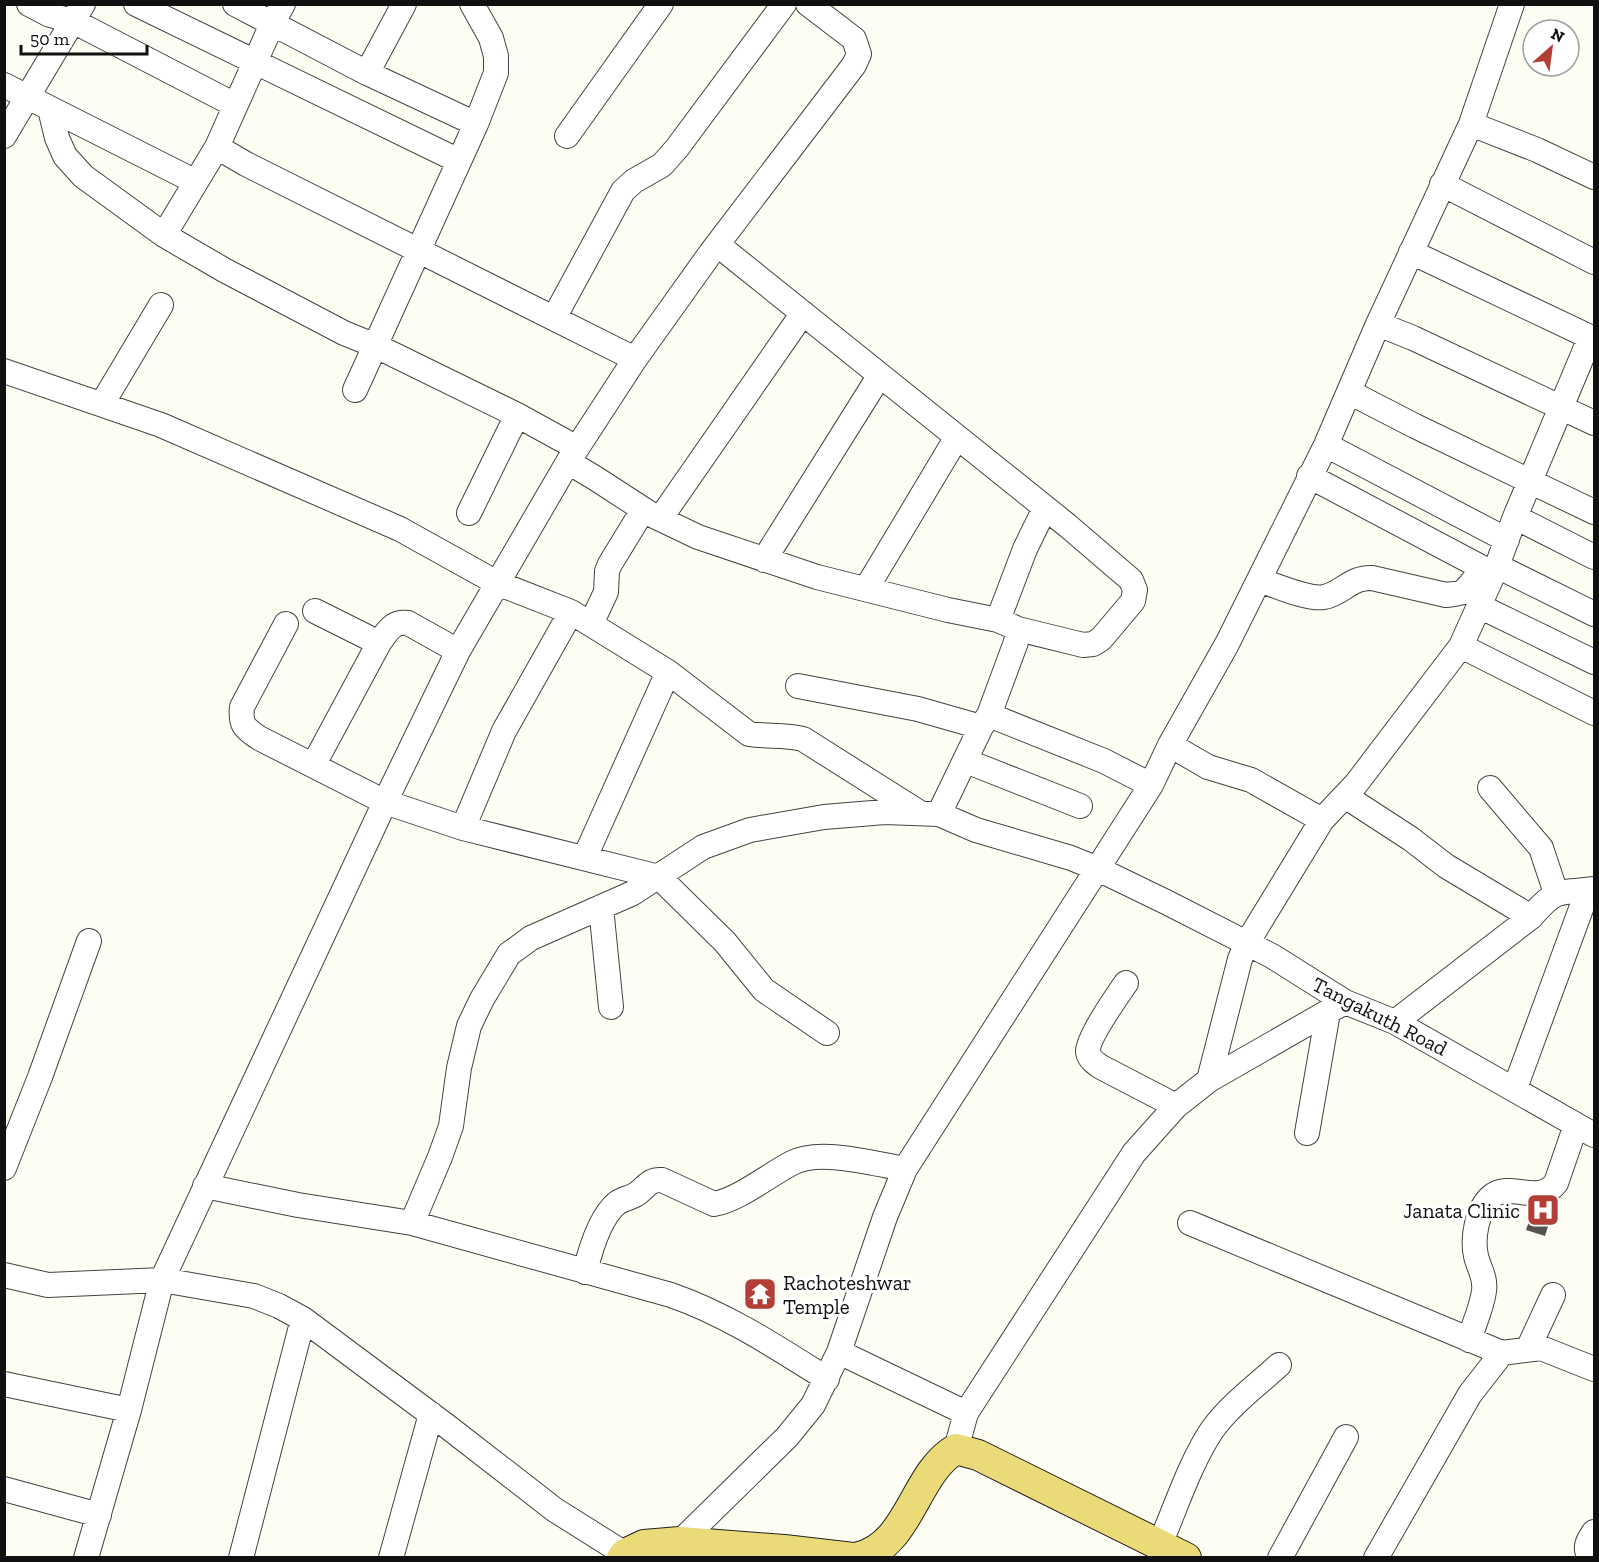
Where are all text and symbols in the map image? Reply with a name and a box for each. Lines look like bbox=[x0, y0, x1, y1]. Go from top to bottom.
scale bar bbox=[21, 18, 147, 56]
north arrow bbox=[1521, 18, 1581, 78]
text: N bbox=[1548, 24, 1568, 46]
text: 50 m bbox=[30, 28, 70, 50]
street label: Tangakuth Road bbox=[1308, 971, 1452, 1061]
hospital icon: Janata Clinic bbox=[1525, 1192, 1561, 1228]
place label: Janata Clinic bbox=[1403, 1198, 1520, 1223]
place label: Rachoteshwar Temple bbox=[783, 1270, 912, 1319]
temple icon: Rachoteshwar Temple bbox=[742, 1276, 778, 1312]

